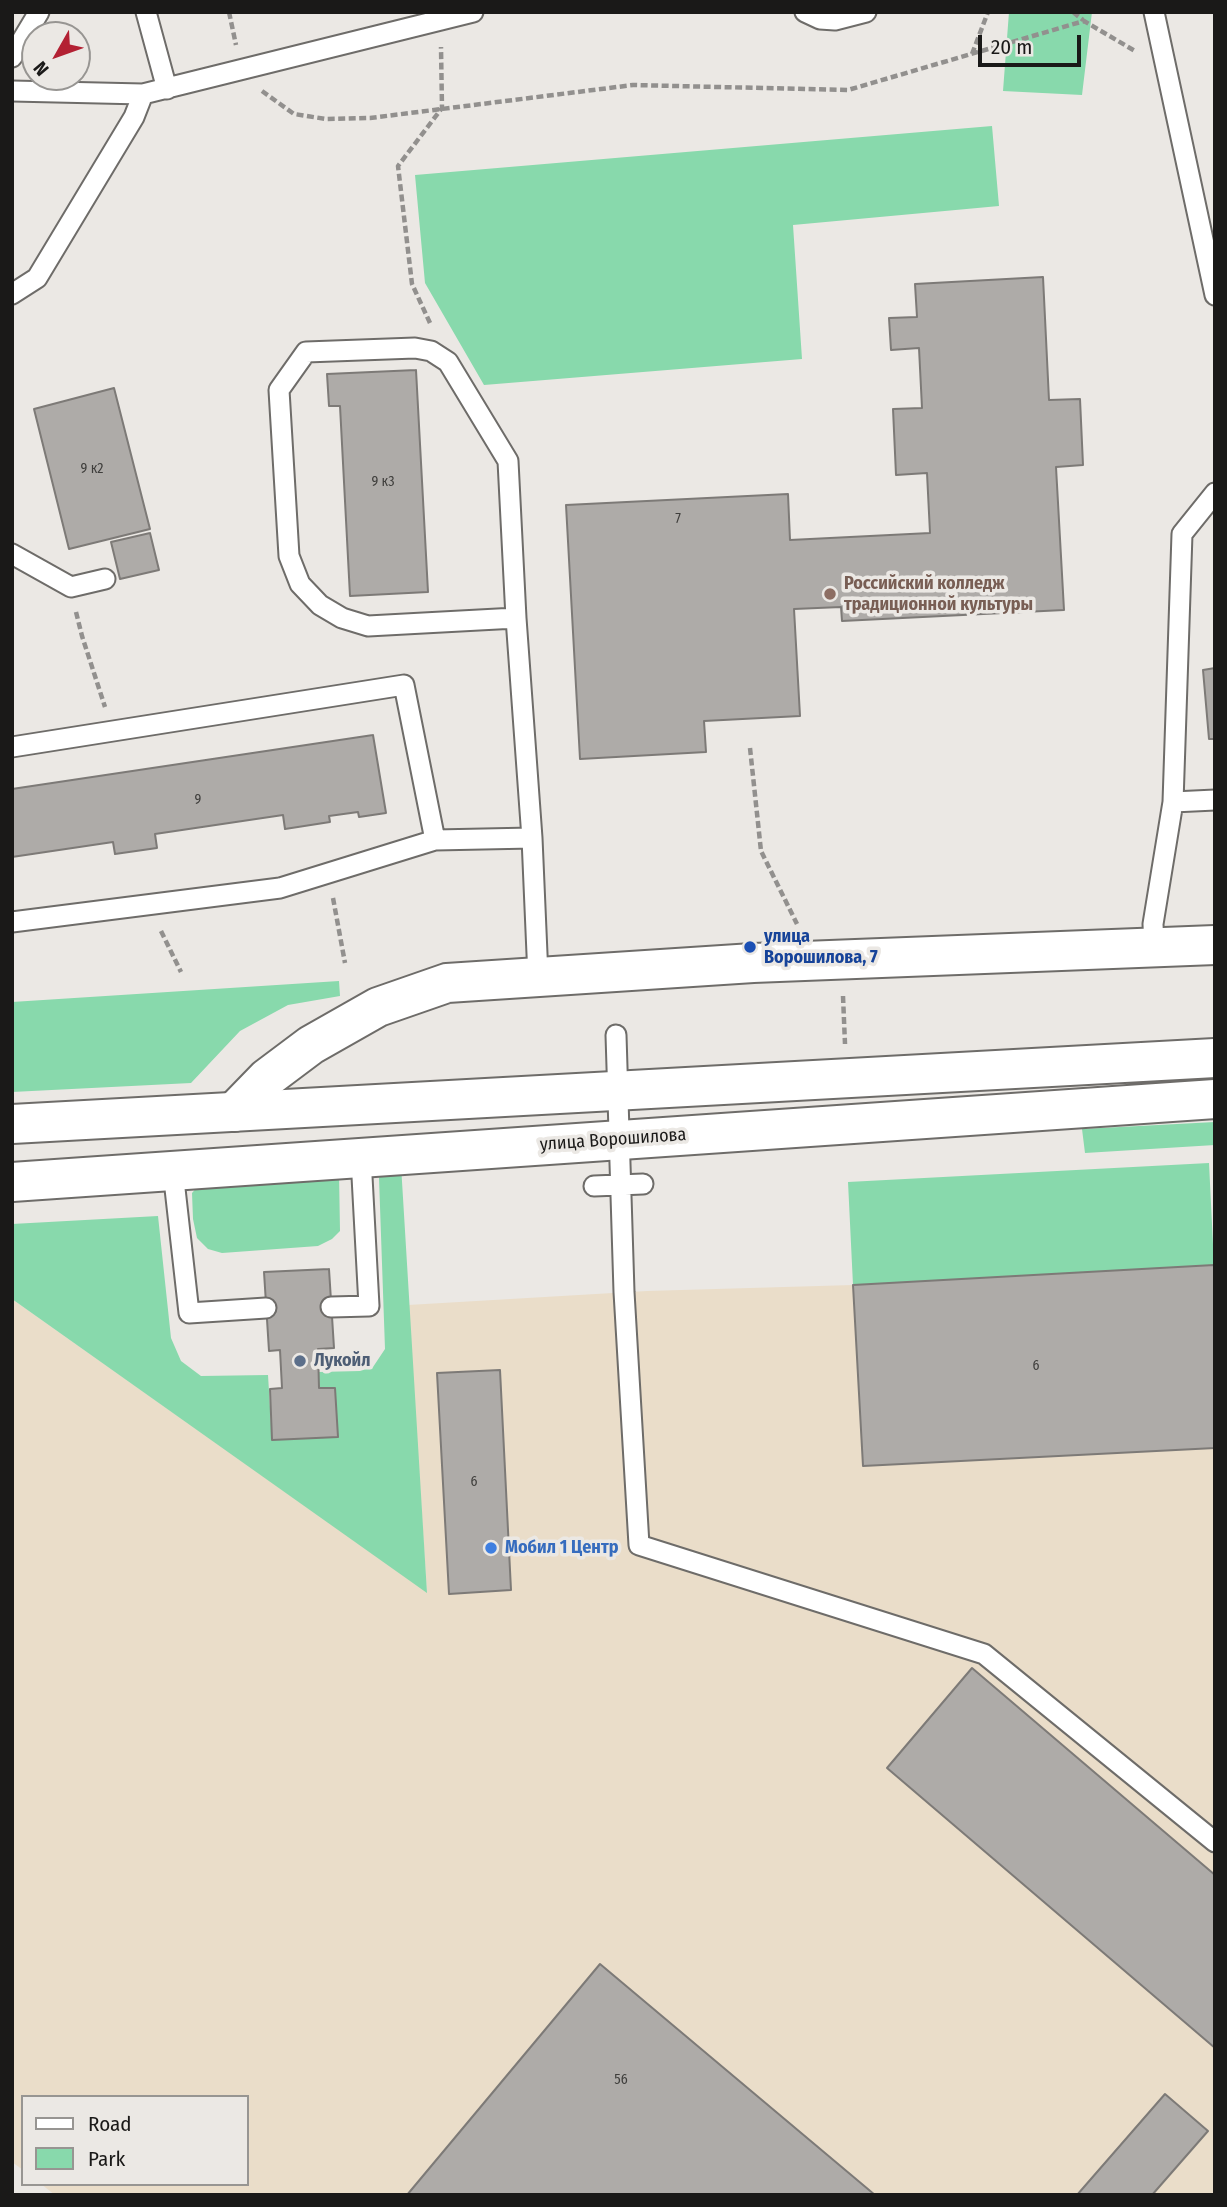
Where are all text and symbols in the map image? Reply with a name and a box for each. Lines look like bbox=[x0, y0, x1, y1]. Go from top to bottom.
north arrow bbox=[21, 21, 91, 91]
scale bar bbox=[982, 21, 1085, 65]
text: 20 m bbox=[991, 34, 1032, 60]
text: N bbox=[29, 57, 54, 80]
house number: 9 к2 bbox=[81, 461, 103, 477]
house number: 9 к3 bbox=[372, 474, 394, 490]
house number: 7 bbox=[675, 511, 681, 527]
place label: Российский колледж традиционной культуры bbox=[844, 573, 1033, 616]
marker: Российский колледж традиционной культуры bbox=[822, 586, 838, 602]
house number: 9 bbox=[195, 792, 201, 808]
place label: улица Ворошилова, 7 bbox=[764, 926, 878, 968]
marker: улица Ворошилова, 7 bbox=[742, 939, 758, 955]
street label: улица Ворошилова bbox=[539, 1124, 687, 1156]
place label: Лукойл bbox=[314, 1350, 371, 1372]
marker: Лукойл bbox=[292, 1353, 308, 1369]
house number: 6 bbox=[1033, 1358, 1039, 1374]
house number: 6 bbox=[471, 1474, 477, 1490]
place label: Мобил 1 Центр bbox=[505, 1537, 618, 1559]
marker: Мобил 1 Центр bbox=[483, 1540, 499, 1556]
house number: 56 bbox=[614, 2072, 628, 2088]
legend bbox=[21, 2095, 248, 2186]
text: Road bbox=[88, 2111, 132, 2137]
text: Park bbox=[88, 2146, 125, 2172]

